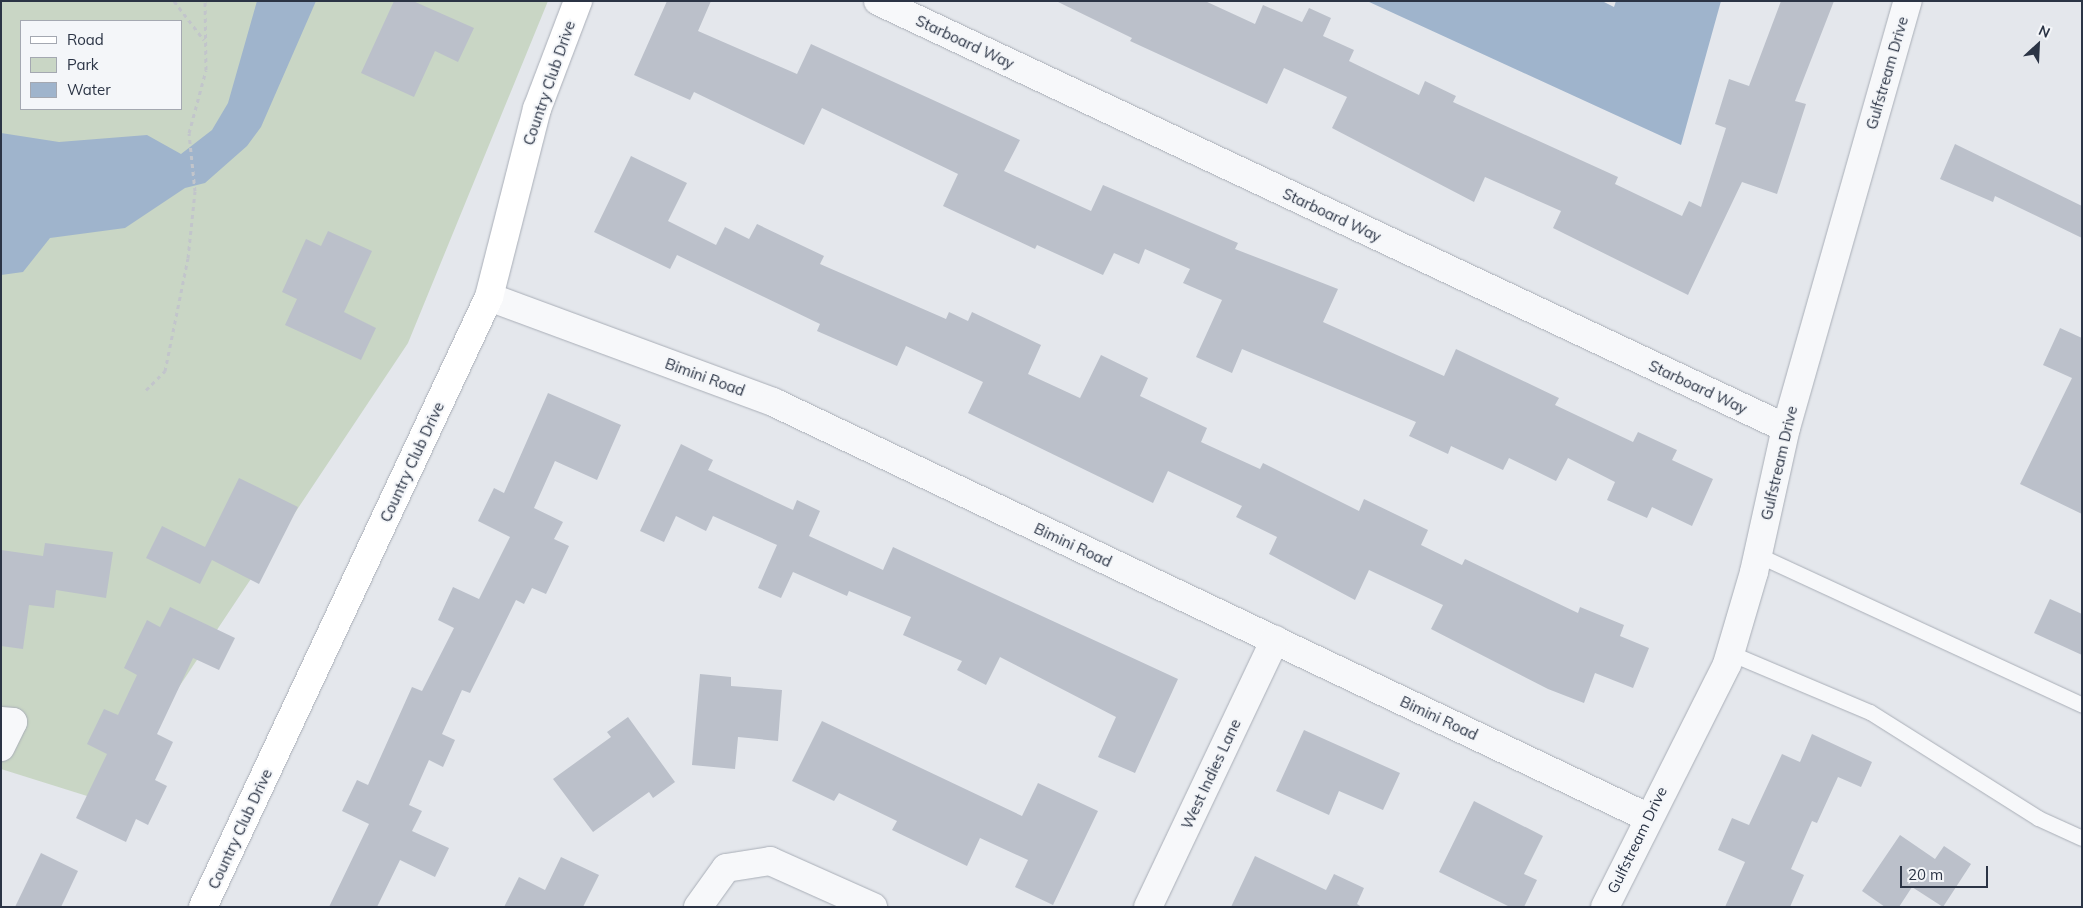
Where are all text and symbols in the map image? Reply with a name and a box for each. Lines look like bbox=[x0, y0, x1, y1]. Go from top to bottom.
street label: Starboard Way bbox=[913, 11, 1017, 73]
street label: Gulfstream Drive bbox=[1862, 14, 1912, 132]
street label: Country Club Drive bbox=[519, 18, 579, 148]
legend bbox=[20, 20, 182, 110]
north arrow bbox=[2013, 20, 2063, 70]
text: N bbox=[2036, 21, 2053, 42]
text: Road bbox=[67, 30, 104, 49]
text: Park bbox=[67, 55, 99, 74]
text: Water bbox=[67, 80, 111, 99]
street label: Starboard Way bbox=[1280, 184, 1384, 246]
street label: Bimini Road bbox=[663, 354, 747, 400]
street label: Starboard Way bbox=[1646, 356, 1750, 418]
street label: Country Club Drive bbox=[376, 399, 448, 525]
street label: Gulfstream Drive bbox=[1757, 404, 1801, 522]
street label: Bimini Road bbox=[1031, 519, 1115, 571]
street label: Bimini Road bbox=[1397, 692, 1481, 744]
street label: West Indies Lane bbox=[1178, 716, 1244, 832]
street label: Country Club Drive bbox=[204, 766, 276, 892]
street label: Gulfstream Drive bbox=[1603, 784, 1671, 896]
scale bar bbox=[1903, 856, 1990, 888]
text: 20 m bbox=[1908, 865, 1943, 884]

